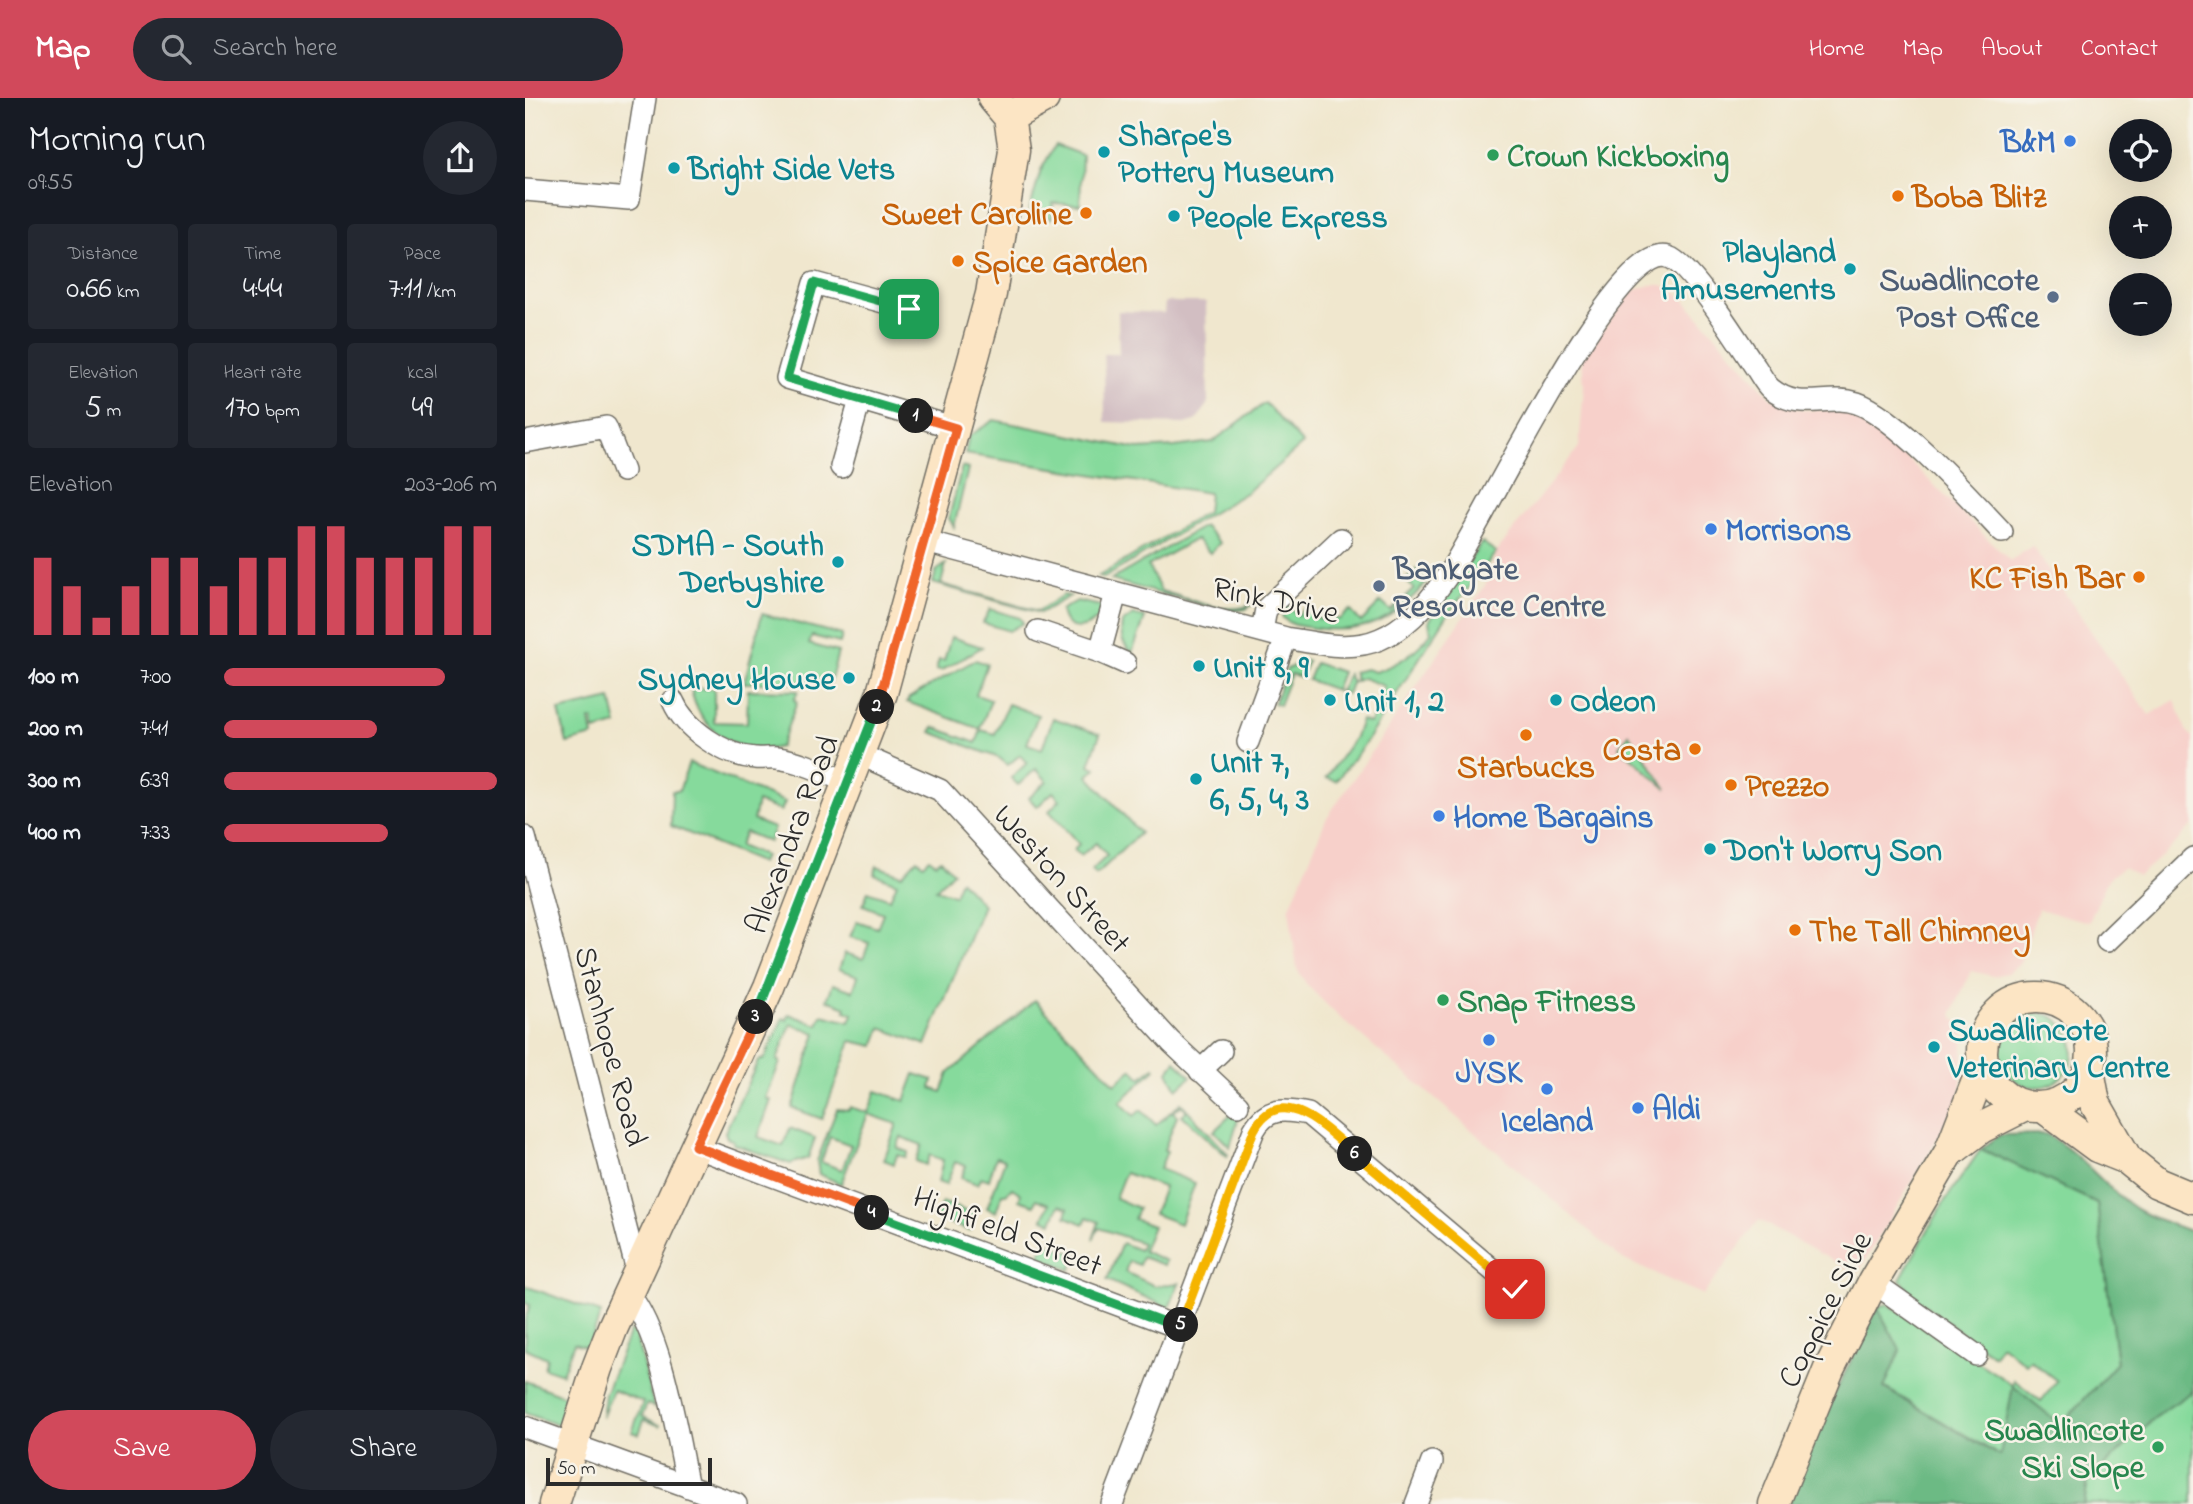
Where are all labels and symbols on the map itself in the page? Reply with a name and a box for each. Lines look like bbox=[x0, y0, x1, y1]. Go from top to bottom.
place label: Sharpe's Pottery Museum bbox=[1118, 114, 1334, 199]
place label: B&M bbox=[1998, 121, 2056, 168]
marker: B&M bbox=[2062, 133, 2078, 149]
place label: Crown Kickboxing bbox=[1507, 135, 1729, 183]
marker: Sharpe's Pottery Museum bbox=[1096, 144, 1112, 160]
marker: Crown Kickboxing bbox=[1485, 147, 1501, 163]
place label: Bright Side Vets bbox=[686, 148, 895, 196]
marker: Bright Side Vets bbox=[666, 160, 682, 176]
place label: Boba Blitz bbox=[1910, 176, 2047, 223]
marker: Boba Blitz bbox=[1890, 188, 1906, 204]
place label: Sweet Caroline bbox=[881, 193, 1074, 240]
place label: People Express bbox=[1188, 196, 1388, 243]
marker: Sweet Caroline bbox=[1078, 205, 1094, 221]
marker: People Express bbox=[1166, 208, 1182, 224]
place label: Playland Amusements bbox=[1661, 231, 1836, 315]
place label: Spice Garden bbox=[972, 241, 1148, 288]
marker: Spice Garden bbox=[950, 253, 966, 269]
place label: Swadlincote Post Office bbox=[1879, 259, 2041, 343]
marker: Playland Amusements bbox=[1842, 261, 1858, 277]
pin bbox=[879, 279, 939, 339]
marker: Swadlincote Post Office bbox=[2045, 289, 2061, 305]
pin: 1 bbox=[899, 398, 933, 434]
place label: Morrisons bbox=[1725, 509, 1852, 556]
marker: Morrisons bbox=[1703, 521, 1719, 537]
place label: SDMA - South Derbyshire bbox=[631, 524, 826, 609]
place label: Bankgate Resource Centre bbox=[1391, 548, 1607, 632]
marker: SDMA - South Derbyshire bbox=[830, 554, 846, 570]
place label: KC Fish Bar bbox=[1969, 557, 2126, 604]
street label: Rink Drive bbox=[1208, 566, 1343, 639]
marker: KC Fish Bar bbox=[2131, 569, 2147, 585]
marker: Bankgate Resource Centre bbox=[1371, 578, 1387, 594]
place label: Unit 8, 9 bbox=[1213, 646, 1309, 693]
place label: Sydney House bbox=[638, 658, 837, 706]
marker: Unit 8, 9 bbox=[1191, 658, 1207, 674]
marker: Sydney House bbox=[841, 670, 857, 686]
place label: Unit 1, 2 bbox=[1344, 680, 1444, 727]
place label: Odeon bbox=[1570, 680, 1656, 727]
pin: 2 bbox=[859, 690, 895, 724]
marker: Unit 1, 2 bbox=[1322, 692, 1338, 708]
marker: Odeon bbox=[1548, 692, 1564, 708]
marker: Starbucks bbox=[1518, 727, 1534, 743]
street label: Alexandra Road bbox=[735, 729, 854, 942]
place label: Costa bbox=[1602, 729, 1681, 776]
place label: Unit 7, 6, 5, 4, 3 bbox=[1210, 741, 1309, 825]
marker: Costa bbox=[1687, 741, 1703, 757]
place label: Starbucks bbox=[1457, 746, 1595, 793]
place label: Prezzo bbox=[1745, 765, 1829, 812]
marker: Unit 7, 6, 5, 4, 3 bbox=[1188, 771, 1204, 787]
marker: Prezzo bbox=[1723, 777, 1739, 793]
street label: Weston Street bbox=[980, 795, 1141, 966]
place label: Home Bargains bbox=[1453, 796, 1654, 844]
marker: Home Bargains bbox=[1431, 808, 1447, 824]
place label: Don't Worry Son bbox=[1722, 829, 1942, 877]
marker: Don't Worry Son bbox=[1702, 841, 1718, 857]
place label: The Tall Chimney bbox=[1809, 910, 2031, 958]
marker: The Tall Chimney bbox=[1787, 922, 1803, 938]
street label: Stanhope Road bbox=[559, 942, 658, 1152]
place label: Snap Fitness bbox=[1457, 980, 1636, 1027]
marker: Snap Fitness bbox=[1435, 992, 1451, 1008]
pin: 3 bbox=[739, 1000, 773, 1034]
place label: Swadlincote Veterinary Centre bbox=[1947, 1009, 2171, 1094]
marker: JYSK bbox=[1481, 1032, 1497, 1048]
marker: Swadlincote Veterinary Centre bbox=[1926, 1039, 1942, 1055]
place label: JYSK bbox=[1456, 1051, 1524, 1098]
marker: Iceland bbox=[1539, 1081, 1555, 1097]
place label: Aldi bbox=[1652, 1088, 1701, 1135]
place label: Iceland bbox=[1501, 1100, 1593, 1147]
marker: Aldi bbox=[1630, 1100, 1646, 1116]
pin: 6 bbox=[1337, 1136, 1373, 1172]
street label: Highfield Street bbox=[905, 1176, 1109, 1291]
pin: 4 bbox=[855, 1196, 889, 1230]
street label: Coppice Side bbox=[1768, 1224, 1887, 1397]
pin bbox=[1485, 1259, 1545, 1319]
pin: 5 bbox=[1163, 1308, 1199, 1342]
place label: Swadlincote Ski Slope bbox=[1984, 1409, 2146, 1493]
marker: Swadlincote Ski Slope bbox=[2150, 1439, 2166, 1455]
scale bar bbox=[546, 1455, 712, 1487]

